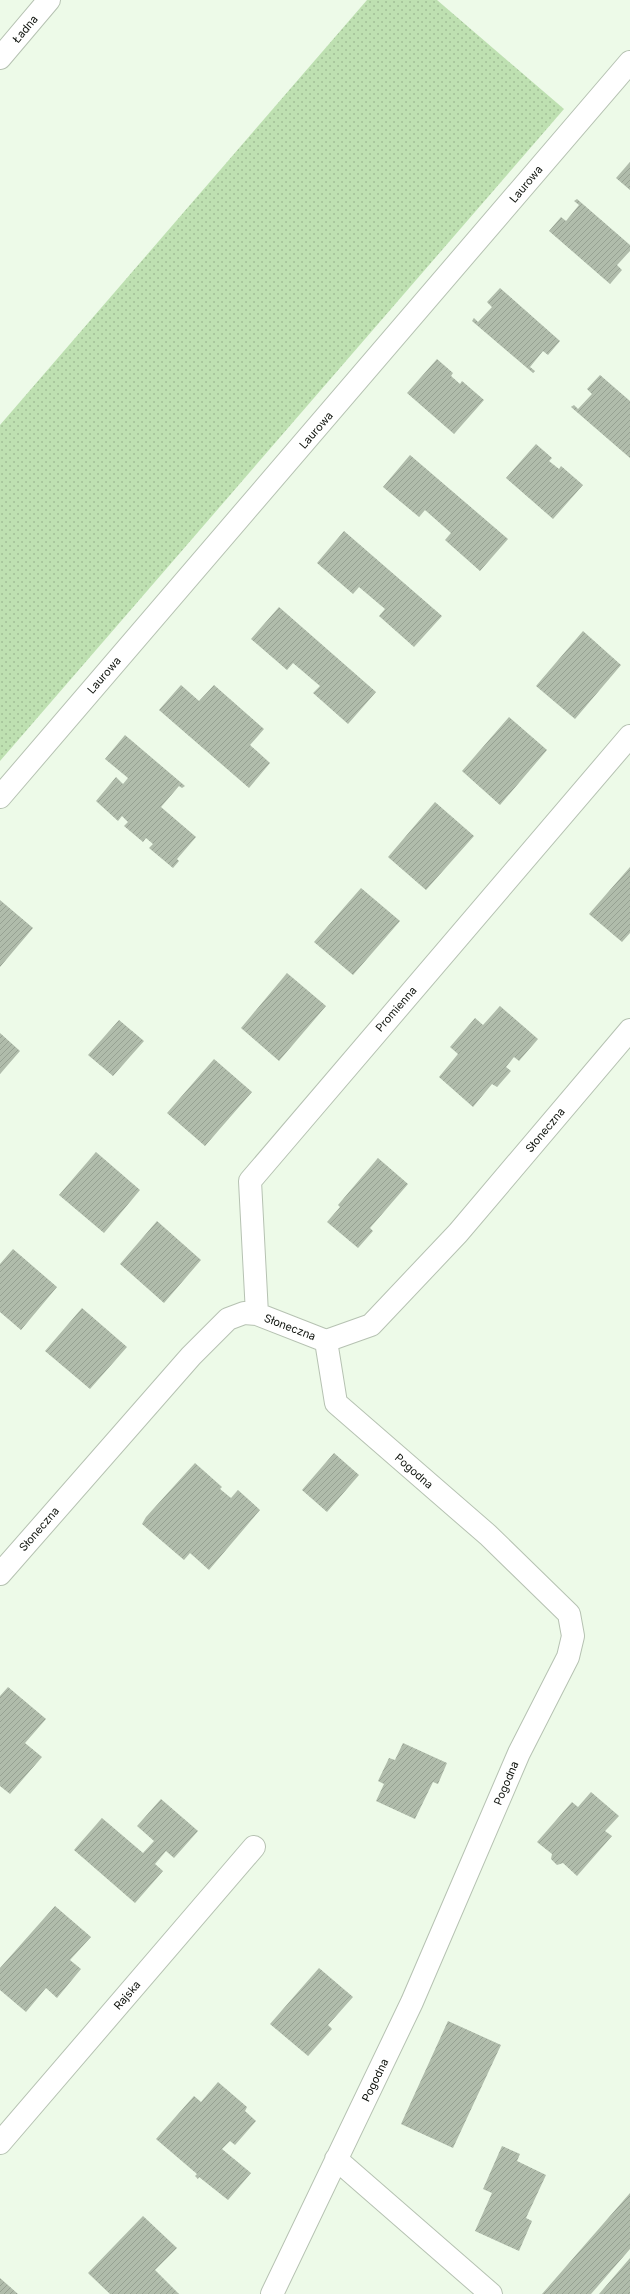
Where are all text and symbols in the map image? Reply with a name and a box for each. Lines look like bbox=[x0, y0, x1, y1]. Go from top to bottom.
street label: Ładna bbox=[9, 12, 41, 46]
street label: Laurowa bbox=[506, 162, 546, 206]
street label: Laurowa bbox=[296, 409, 336, 451]
street label: Laurowa bbox=[84, 654, 124, 696]
street label: Promienna bbox=[373, 983, 419, 1035]
street label: Słoneczna bbox=[522, 1105, 568, 1155]
street label: Słoneczna bbox=[262, 1311, 318, 1343]
street label: Pogodna bbox=[392, 1451, 436, 1491]
street label: Słoneczna bbox=[16, 1504, 62, 1554]
street label: Pogodna bbox=[491, 1759, 521, 1807]
street label: Rajska bbox=[111, 1978, 143, 2012]
street label: Pogodna bbox=[359, 2056, 391, 2104]

